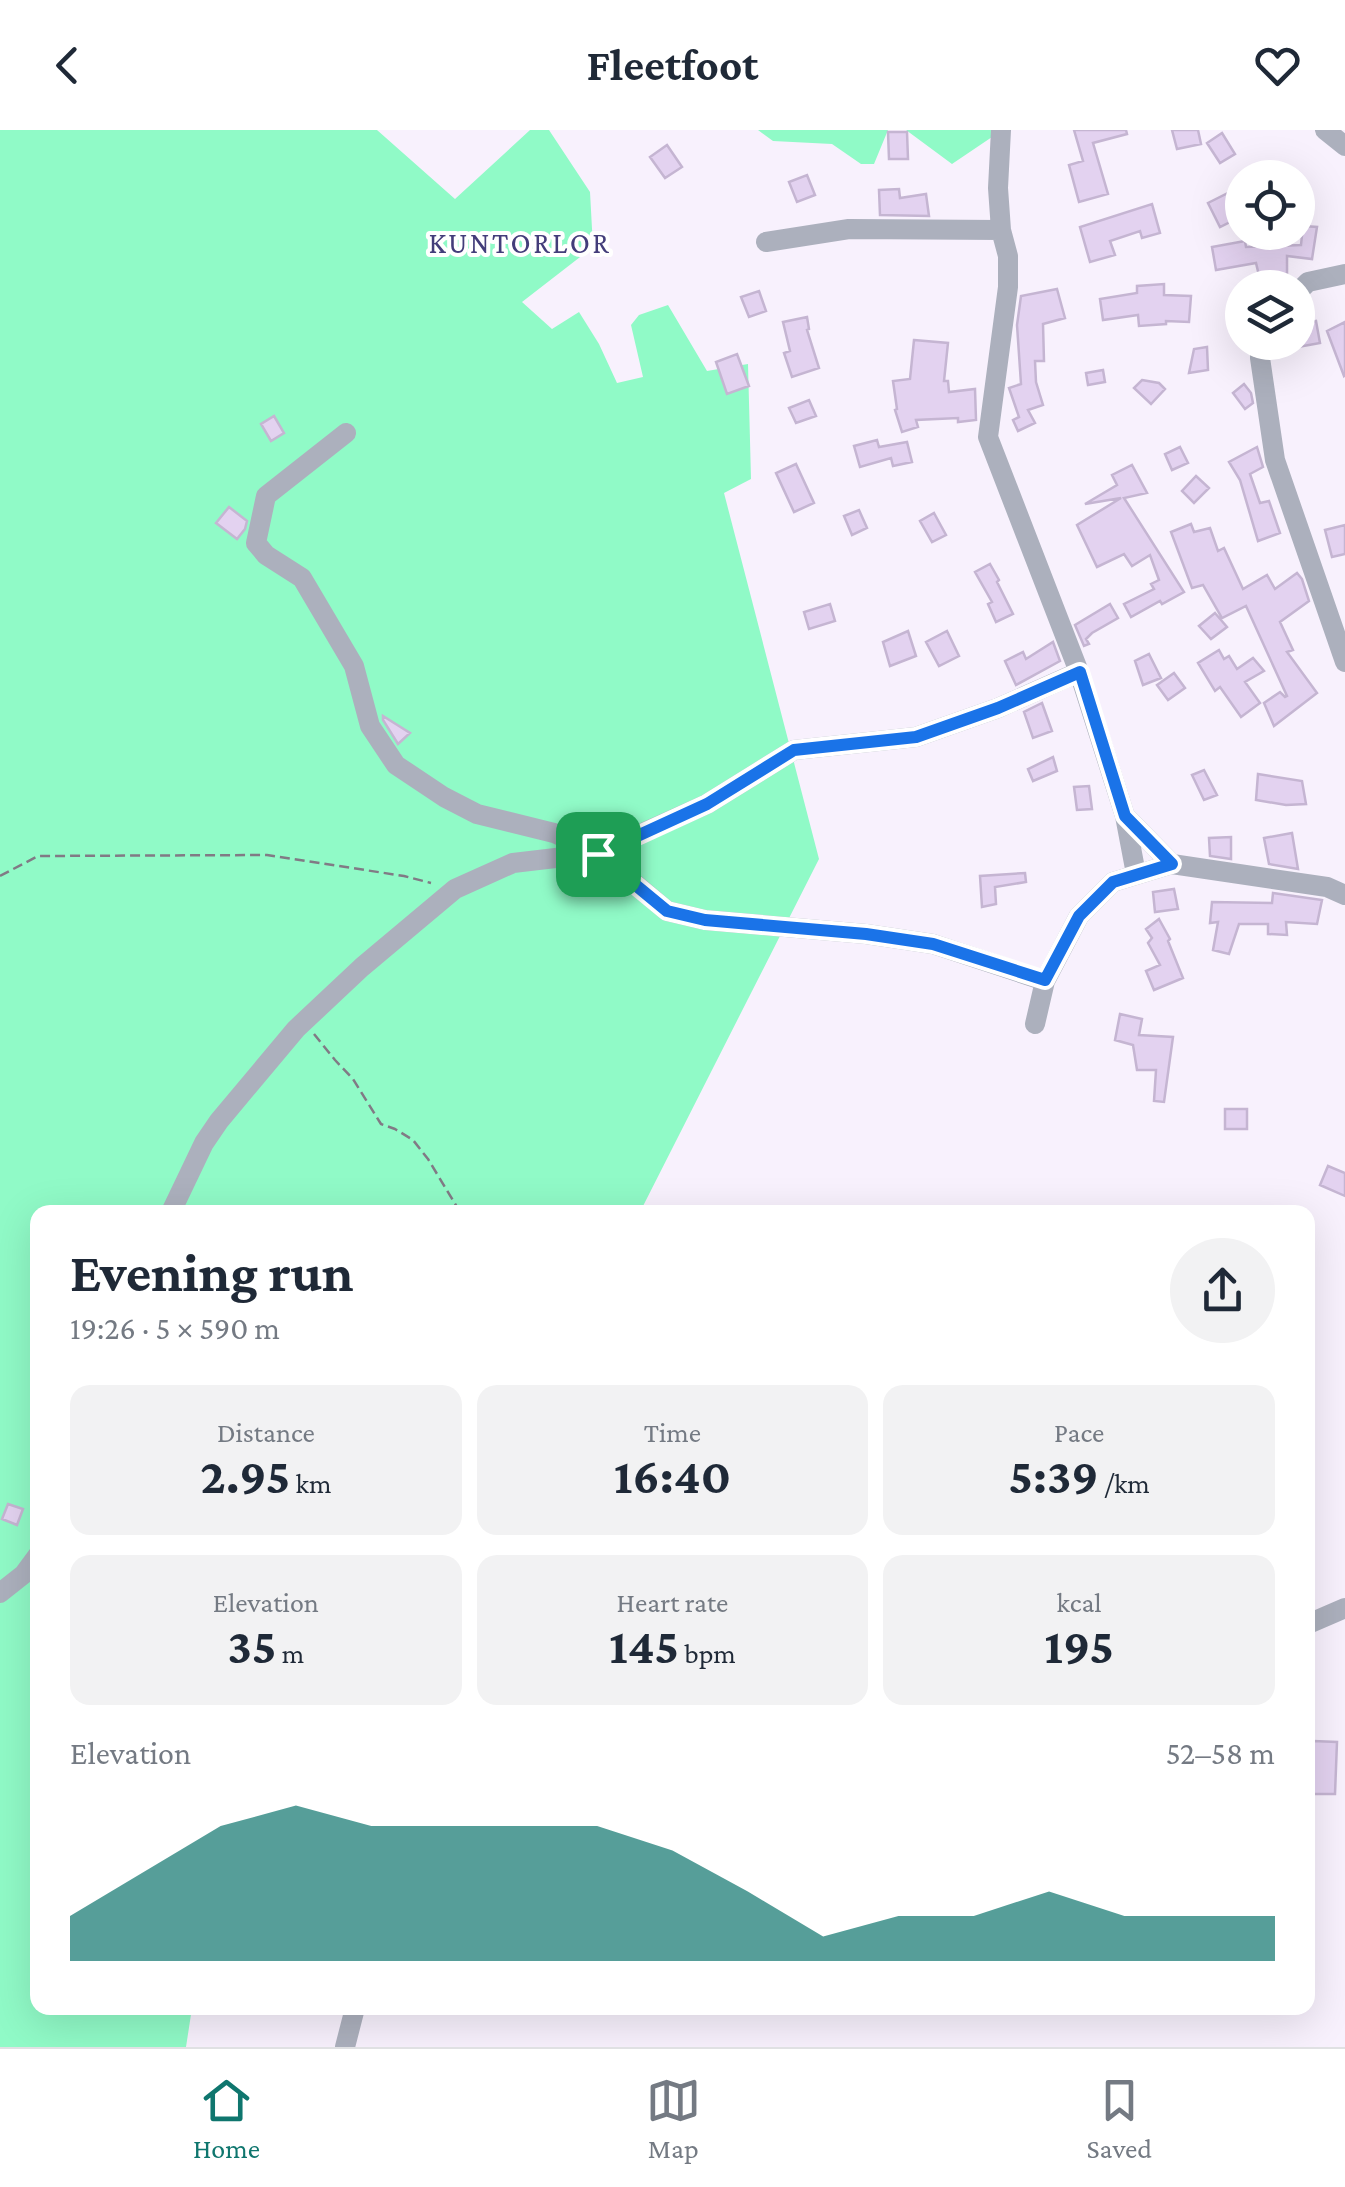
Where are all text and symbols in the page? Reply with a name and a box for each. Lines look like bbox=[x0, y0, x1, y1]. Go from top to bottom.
icon: back bbox=[40, 38, 95, 93]
icon: heart bbox=[1250, 38, 1305, 93]
text: Fleetfoot bbox=[586, 40, 759, 90]
map controls bbox=[1225, 160, 1315, 360]
button: locate bbox=[1225, 160, 1315, 250]
district label: KUNTORLOR bbox=[429, 226, 611, 259]
button: layers bbox=[1225, 270, 1315, 360]
pin bbox=[556, 812, 641, 897]
icon: arrive bbox=[571, 827, 626, 882]
button: share bbox=[1170, 1238, 1275, 1343]
text: Evening run bbox=[70, 1242, 354, 1303]
text: 19:26 · 5 × 590 m bbox=[70, 1310, 280, 1346]
text: Distance bbox=[217, 1417, 315, 1448]
text: Time bbox=[644, 1417, 701, 1448]
text: Pace bbox=[1054, 1417, 1104, 1448]
text: 2.95 bbox=[200, 1448, 290, 1504]
text: 16:40 bbox=[614, 1448, 731, 1504]
text: 5:39 bbox=[1009, 1448, 1099, 1504]
text: km bbox=[290, 1468, 331, 1499]
text: /km bbox=[1099, 1468, 1150, 1499]
text: Elevation bbox=[213, 1587, 319, 1618]
text: Heart rate bbox=[617, 1587, 728, 1618]
text: kcal bbox=[1057, 1587, 1102, 1618]
text: 35 bbox=[227, 1618, 276, 1674]
text: 145 bbox=[609, 1618, 679, 1674]
text: 195 bbox=[1044, 1618, 1114, 1674]
text: m bbox=[276, 1638, 304, 1669]
text: bpm bbox=[679, 1638, 736, 1669]
text: Elevation bbox=[70, 1735, 191, 1771]
text: 52–58 m bbox=[1166, 1735, 1275, 1771]
tab: Home bbox=[193, 2073, 260, 2164]
tab: Map bbox=[646, 2073, 701, 2164]
tab: Saved bbox=[1086, 2073, 1152, 2164]

